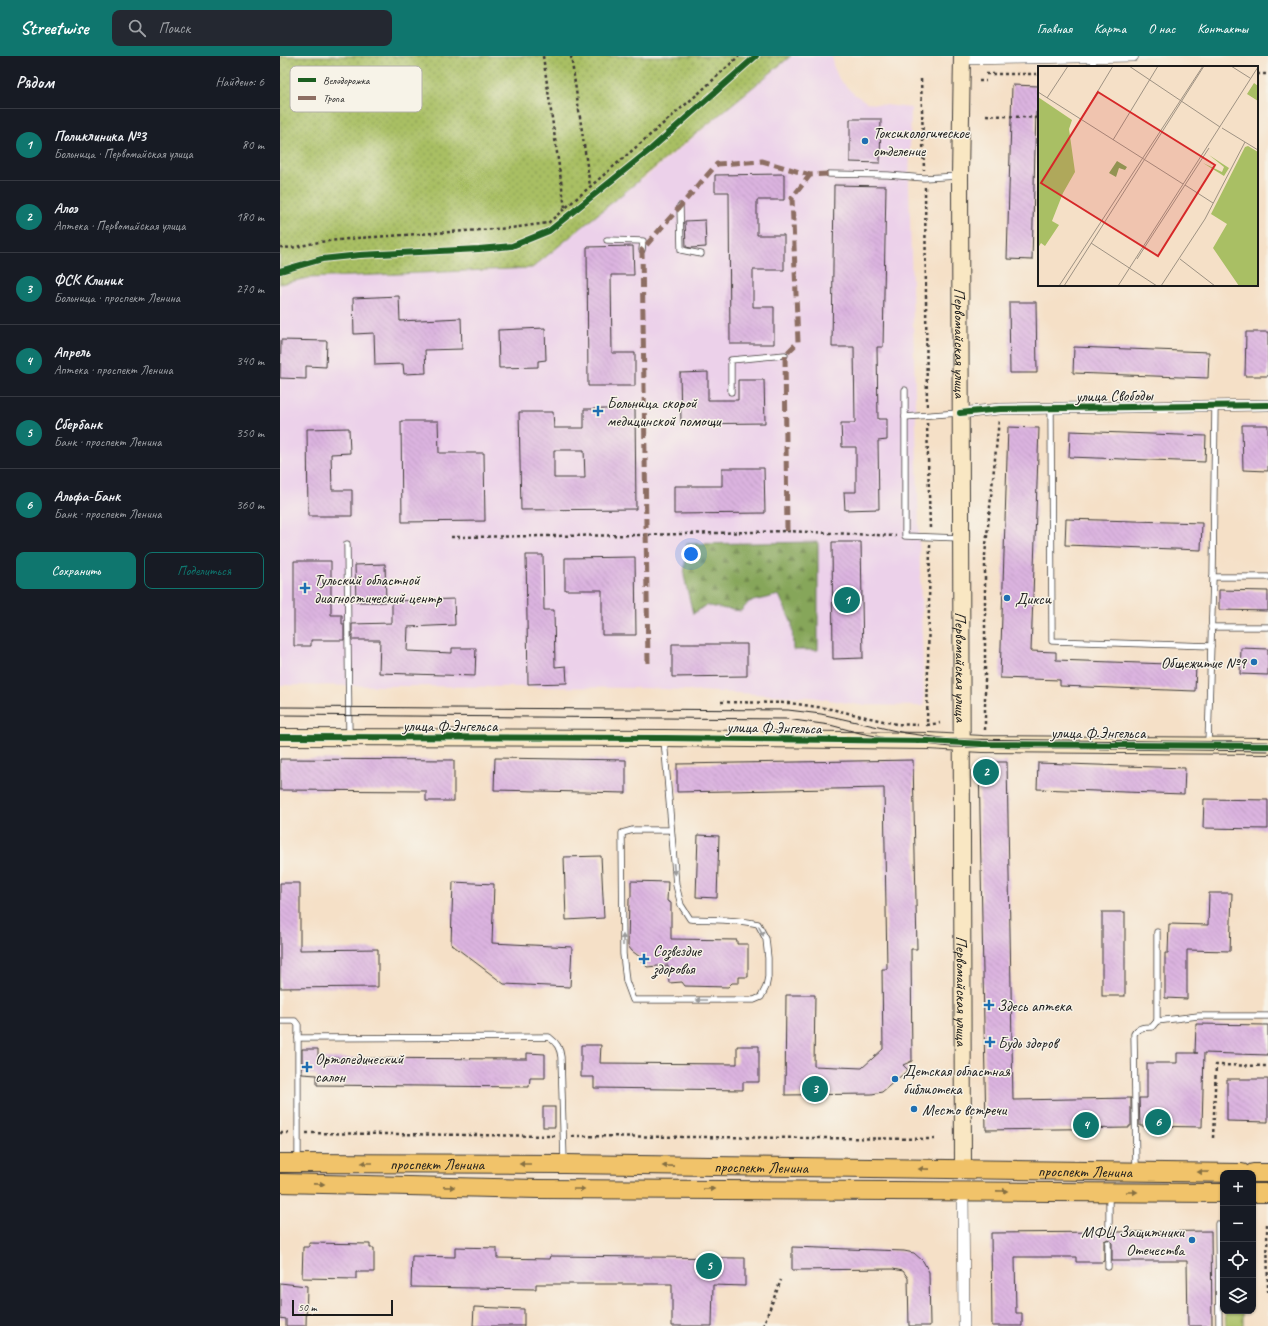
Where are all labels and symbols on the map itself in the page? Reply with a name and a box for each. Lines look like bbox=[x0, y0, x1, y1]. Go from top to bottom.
legend bbox=[290, 66, 422, 112]
inset map bbox=[1038, 66, 1258, 286]
text: Велодорожка bbox=[323, 73, 370, 87]
text: Тропа bbox=[323, 91, 344, 105]
place label: Токсикологическое отделение bbox=[873, 123, 971, 161]
marker: Токсикологическое отделение bbox=[860, 136, 870, 146]
street label: Первомайская улица bbox=[949, 288, 970, 399]
street label: улица Свободы bbox=[1074, 385, 1154, 407]
place label: Больница скорой медицинской помощи bbox=[607, 393, 722, 431]
marker: Больница скорой медицинской помощи bbox=[592, 405, 604, 417]
your location bbox=[681, 544, 701, 564]
place label: Тульский областной диагностический центр bbox=[314, 570, 442, 608]
marker: Тульский областной диагностический центр bbox=[299, 582, 311, 594]
pin: 1 bbox=[834, 585, 860, 615]
place label: Дикси bbox=[1015, 589, 1052, 609]
marker: Дикси bbox=[1002, 593, 1012, 603]
street label: Первомайская улица bbox=[950, 612, 971, 723]
place label: Общежитие №9 bbox=[1161, 653, 1248, 673]
marker: Общежитие №9 bbox=[1249, 657, 1259, 667]
street label: улица Ф.Энгельса bbox=[402, 716, 499, 736]
street label: улица Ф.Энгельса bbox=[725, 717, 823, 739]
street label: улица Ф.Энгельса bbox=[1050, 723, 1147, 743]
pin: 2 bbox=[973, 757, 999, 787]
one-way arrow bbox=[671, 863, 678, 875]
one-way arrow bbox=[758, 925, 765, 937]
one-way arrow bbox=[620, 933, 626, 946]
street label: Первомайская улица bbox=[951, 936, 972, 1047]
place label: Созвездие здоровья bbox=[651, 941, 703, 979]
marker: Созвездие здоровья bbox=[638, 953, 650, 965]
place label: Здесь аптека bbox=[997, 996, 1072, 1016]
one-way arrow bbox=[694, 997, 707, 1003]
marker: Здесь аптека bbox=[984, 1000, 994, 1010]
place label: Будь здоров bbox=[998, 1033, 1060, 1053]
marker: Будь здоров bbox=[985, 1037, 995, 1047]
place label: Ортопедический салон bbox=[315, 1049, 405, 1087]
place label: Детская областная библиотека bbox=[903, 1061, 1011, 1099]
marker: Ортопедический салон bbox=[302, 1062, 312, 1072]
pin: 3 bbox=[802, 1074, 828, 1104]
marker: Детская областная библиотека bbox=[890, 1074, 900, 1084]
place label: Место встречи bbox=[922, 1100, 1008, 1120]
marker: Место встречи bbox=[909, 1104, 919, 1114]
pin: 6 bbox=[1145, 1107, 1171, 1137]
pin: 4 bbox=[1073, 1110, 1099, 1140]
street label: проспект Ленина bbox=[390, 1154, 486, 1175]
street label: проспект Ленина bbox=[714, 1157, 810, 1178]
one-way arrow bbox=[360, 1160, 373, 1166]
one-way arrow bbox=[518, 1161, 531, 1167]
street label: проспект Ленина bbox=[1038, 1161, 1134, 1183]
one-way arrow bbox=[661, 1163, 674, 1169]
one-way arrow bbox=[917, 1166, 930, 1172]
one-way arrow bbox=[1197, 1169, 1209, 1176]
one-way arrow bbox=[313, 1181, 326, 1187]
one-way arrow bbox=[443, 1184, 456, 1190]
one-way arrow bbox=[573, 1186, 586, 1192]
one-way arrow bbox=[703, 1186, 716, 1192]
one-way arrow bbox=[996, 1188, 1009, 1194]
one-way arrow bbox=[1126, 1189, 1139, 1195]
place label: МФЦ Защитники Отечества bbox=[1081, 1222, 1185, 1260]
marker: МФЦ Защитники Отечества bbox=[1187, 1235, 1197, 1245]
pin: 5 bbox=[696, 1251, 722, 1281]
scale bar bbox=[292, 1298, 393, 1317]

